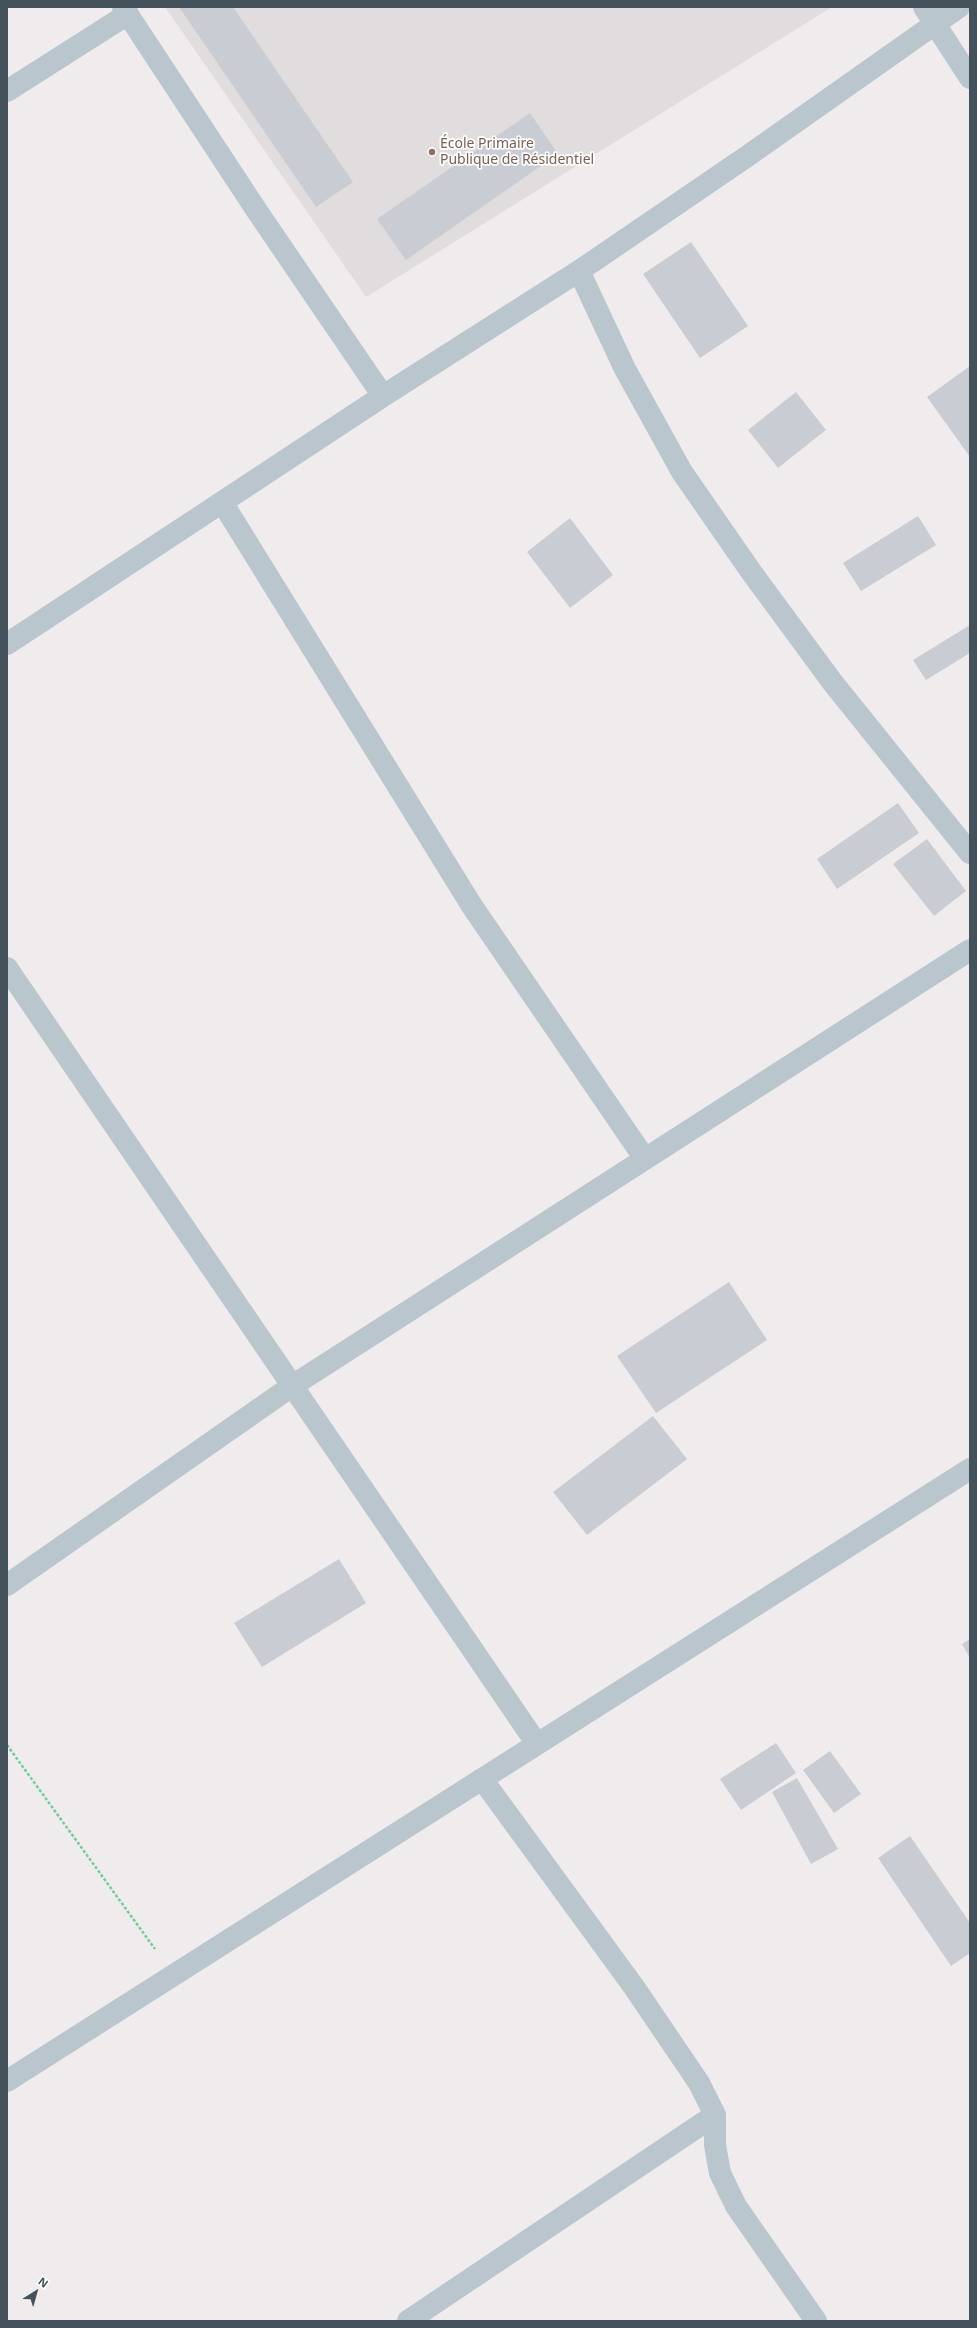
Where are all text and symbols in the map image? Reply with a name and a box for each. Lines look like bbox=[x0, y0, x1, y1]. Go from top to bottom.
place label: École Primaire Publique de Résidentiel bbox=[440, 136, 594, 168]
marker: École Primaire Publique de Résidentiel bbox=[427, 147, 437, 157]
north arrow bbox=[16, 2272, 56, 2312]
text: N bbox=[35, 2273, 52, 2291]

